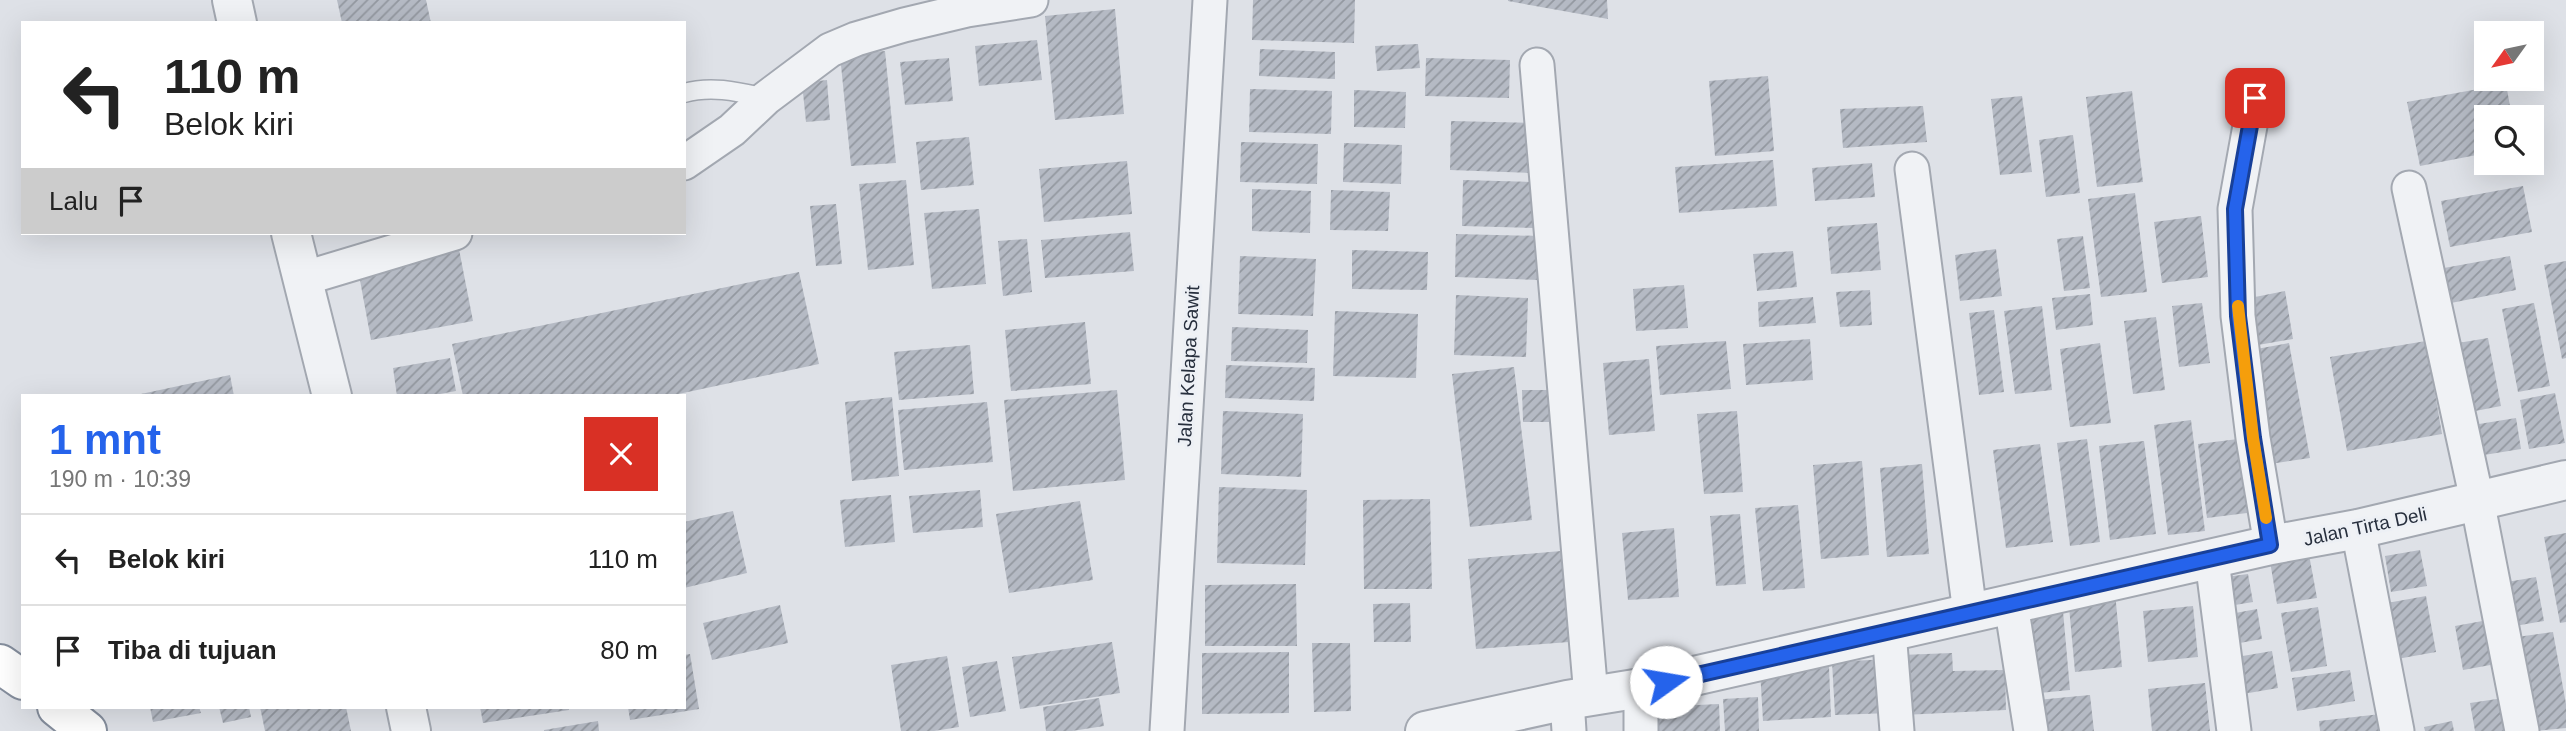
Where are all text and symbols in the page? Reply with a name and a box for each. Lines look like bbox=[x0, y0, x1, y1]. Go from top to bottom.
north arrow bbox=[2474, 21, 2544, 91]
map controls bbox=[2474, 21, 2544, 175]
icon: left bbox=[49, 49, 140, 140]
text: 110 m bbox=[164, 49, 300, 103]
pin bbox=[2225, 68, 2285, 128]
icon: arrive bbox=[2236, 79, 2274, 117]
button: search bbox=[2474, 105, 2544, 175]
text: Belok kiri bbox=[164, 106, 294, 142]
icon: arrive bbox=[112, 182, 150, 220]
text: Lalu bbox=[49, 186, 98, 216]
street label: Jalan Kelapa Sawit bbox=[1174, 284, 1203, 447]
text: 1 mnt bbox=[49, 416, 161, 463]
button: close bbox=[584, 417, 658, 491]
text: 190 m · 10:39 bbox=[49, 466, 191, 492]
street label: Jalan Tirta Deli bbox=[2301, 503, 2429, 550]
icon: left bbox=[49, 541, 87, 579]
text: Belok kiri bbox=[108, 544, 225, 574]
text: 110 m bbox=[588, 544, 658, 574]
icon: arrive bbox=[49, 632, 87, 670]
text: Tiba di tujuan bbox=[108, 635, 277, 665]
text: 80 m bbox=[600, 635, 658, 665]
position arrow bbox=[1629, 645, 1703, 719]

